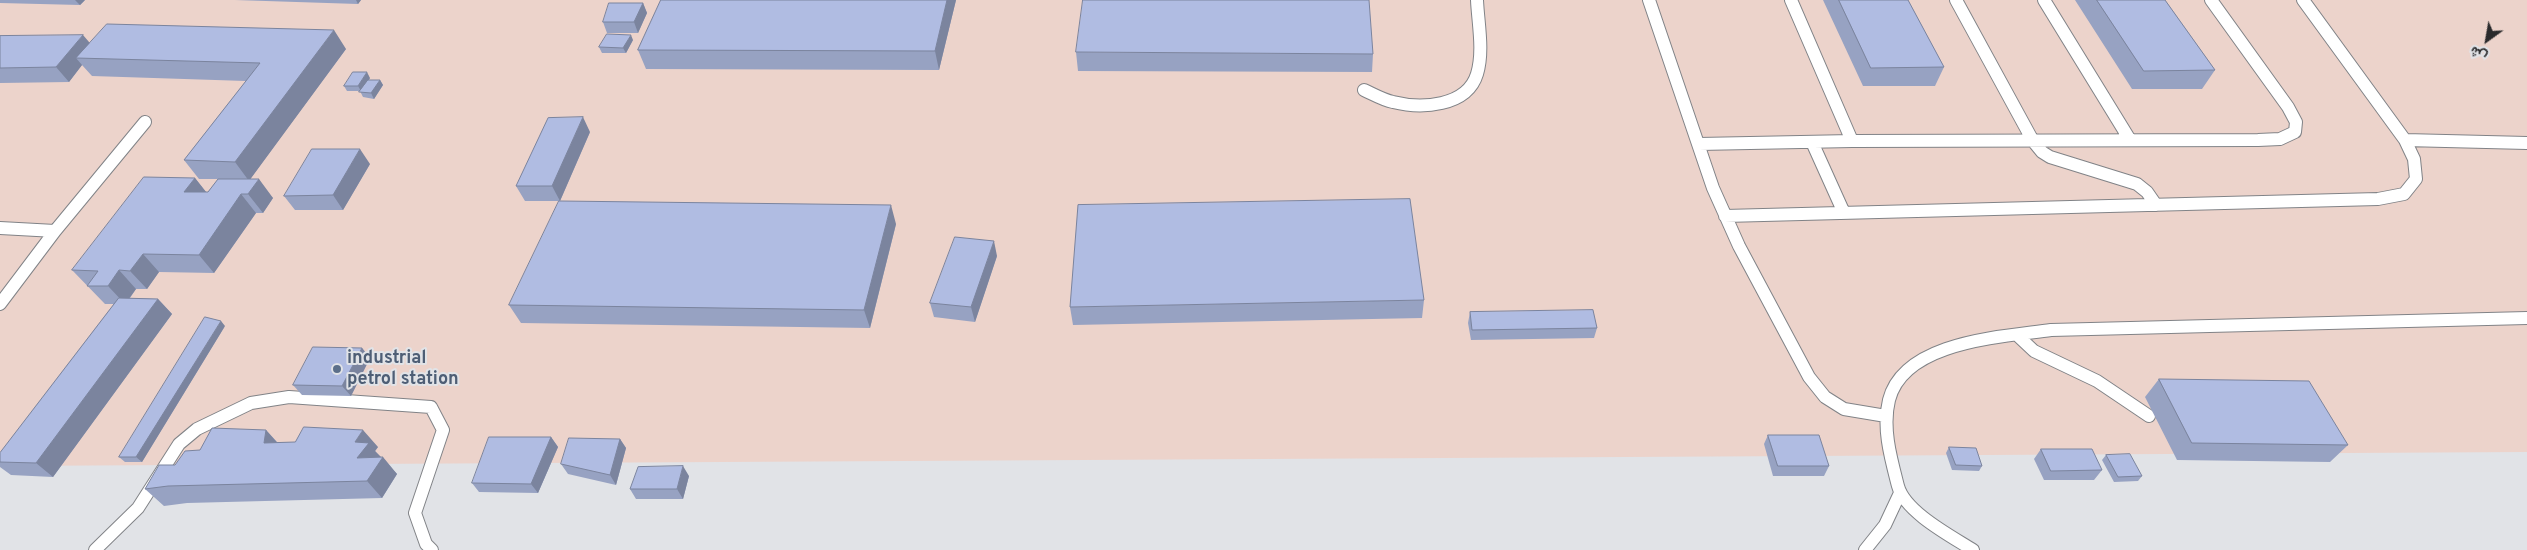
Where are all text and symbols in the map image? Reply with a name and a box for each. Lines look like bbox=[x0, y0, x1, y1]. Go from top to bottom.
north arrow bbox=[2462, 15, 2512, 65]
text: ش bbox=[2467, 41, 2490, 65]
place label: industrial petrol station bbox=[347, 348, 459, 390]
marker: industrial petrol station bbox=[331, 363, 343, 375]

